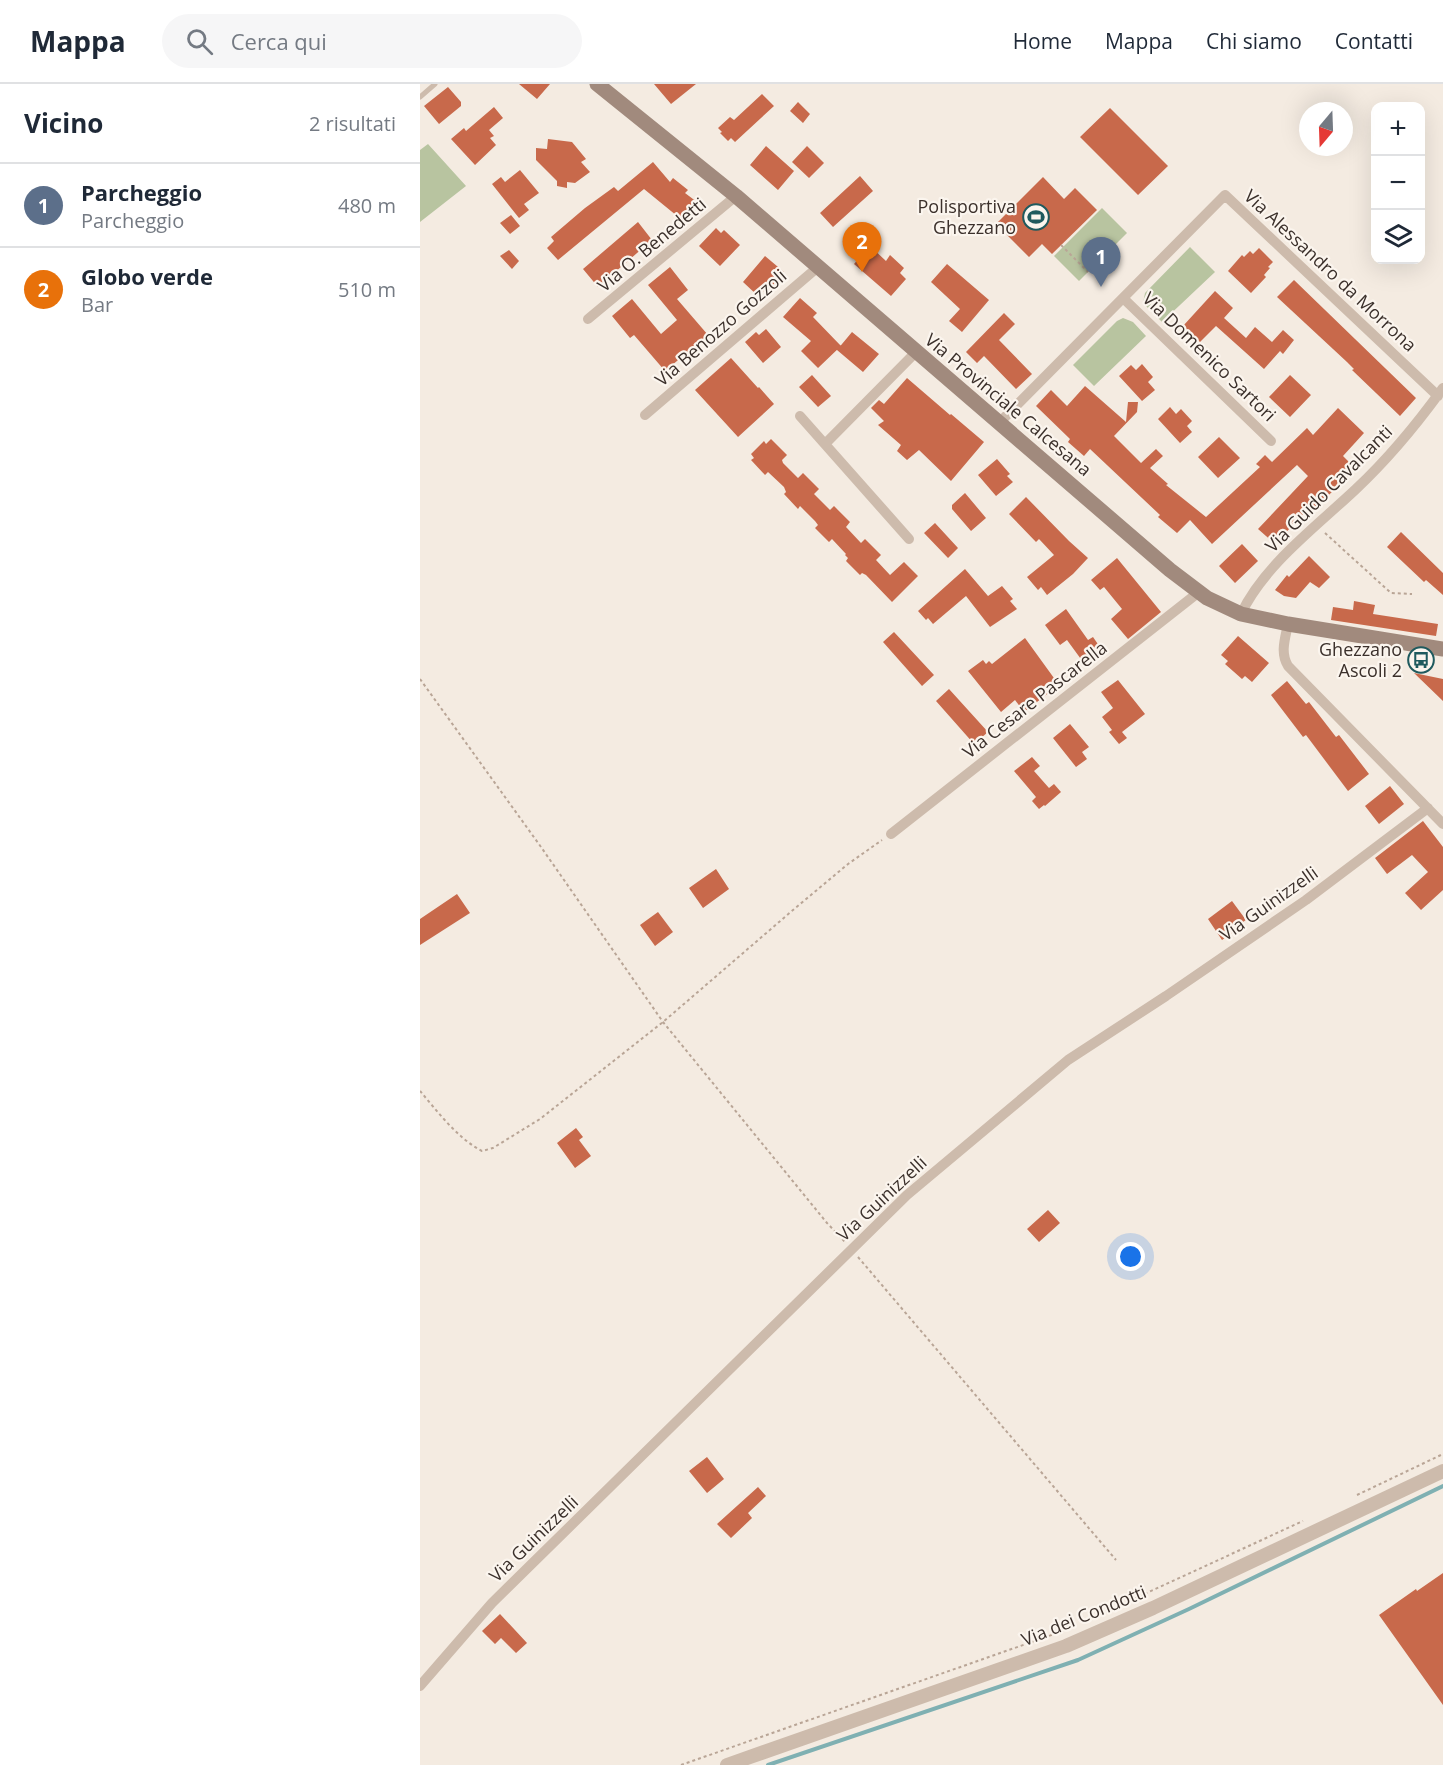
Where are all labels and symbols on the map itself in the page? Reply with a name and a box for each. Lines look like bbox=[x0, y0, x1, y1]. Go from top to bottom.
north arrow bbox=[1299, 102, 1353, 156]
street label: Via Alessandro da Morrona bbox=[1239, 184, 1422, 357]
street label: Via O. Benedetti bbox=[592, 192, 711, 297]
place label: Polisportiva Ghezzano bbox=[918, 194, 1016, 239]
sports icon: Polisportiva Ghezzano bbox=[1021, 202, 1051, 232]
pin: 2 bbox=[842, 222, 882, 272]
pin: 1 bbox=[1082, 238, 1120, 287]
street label: Via Benozzo Gozzoli bbox=[650, 264, 791, 391]
street label: Via Domenico Sartori bbox=[1138, 286, 1282, 426]
street label: Via Provinciale Calcesana bbox=[920, 327, 1097, 481]
street label: Via Guido Cavalcanti bbox=[1259, 419, 1397, 557]
street label: Via Cesare Pascarella bbox=[957, 635, 1111, 763]
place label: Ghezzano Ascoli 2 bbox=[1319, 637, 1402, 682]
bus stop icon: Ghezzano Ascoli 2 bbox=[1406, 645, 1436, 675]
street label: Via Guinizzelli bbox=[1215, 860, 1322, 946]
street label: Via Guinizzelli bbox=[831, 1150, 931, 1246]
your location bbox=[1116, 1242, 1145, 1271]
street label: Via Guinizzelli bbox=[484, 1490, 583, 1587]
street label: Via dei Condotti bbox=[1018, 1579, 1150, 1651]

